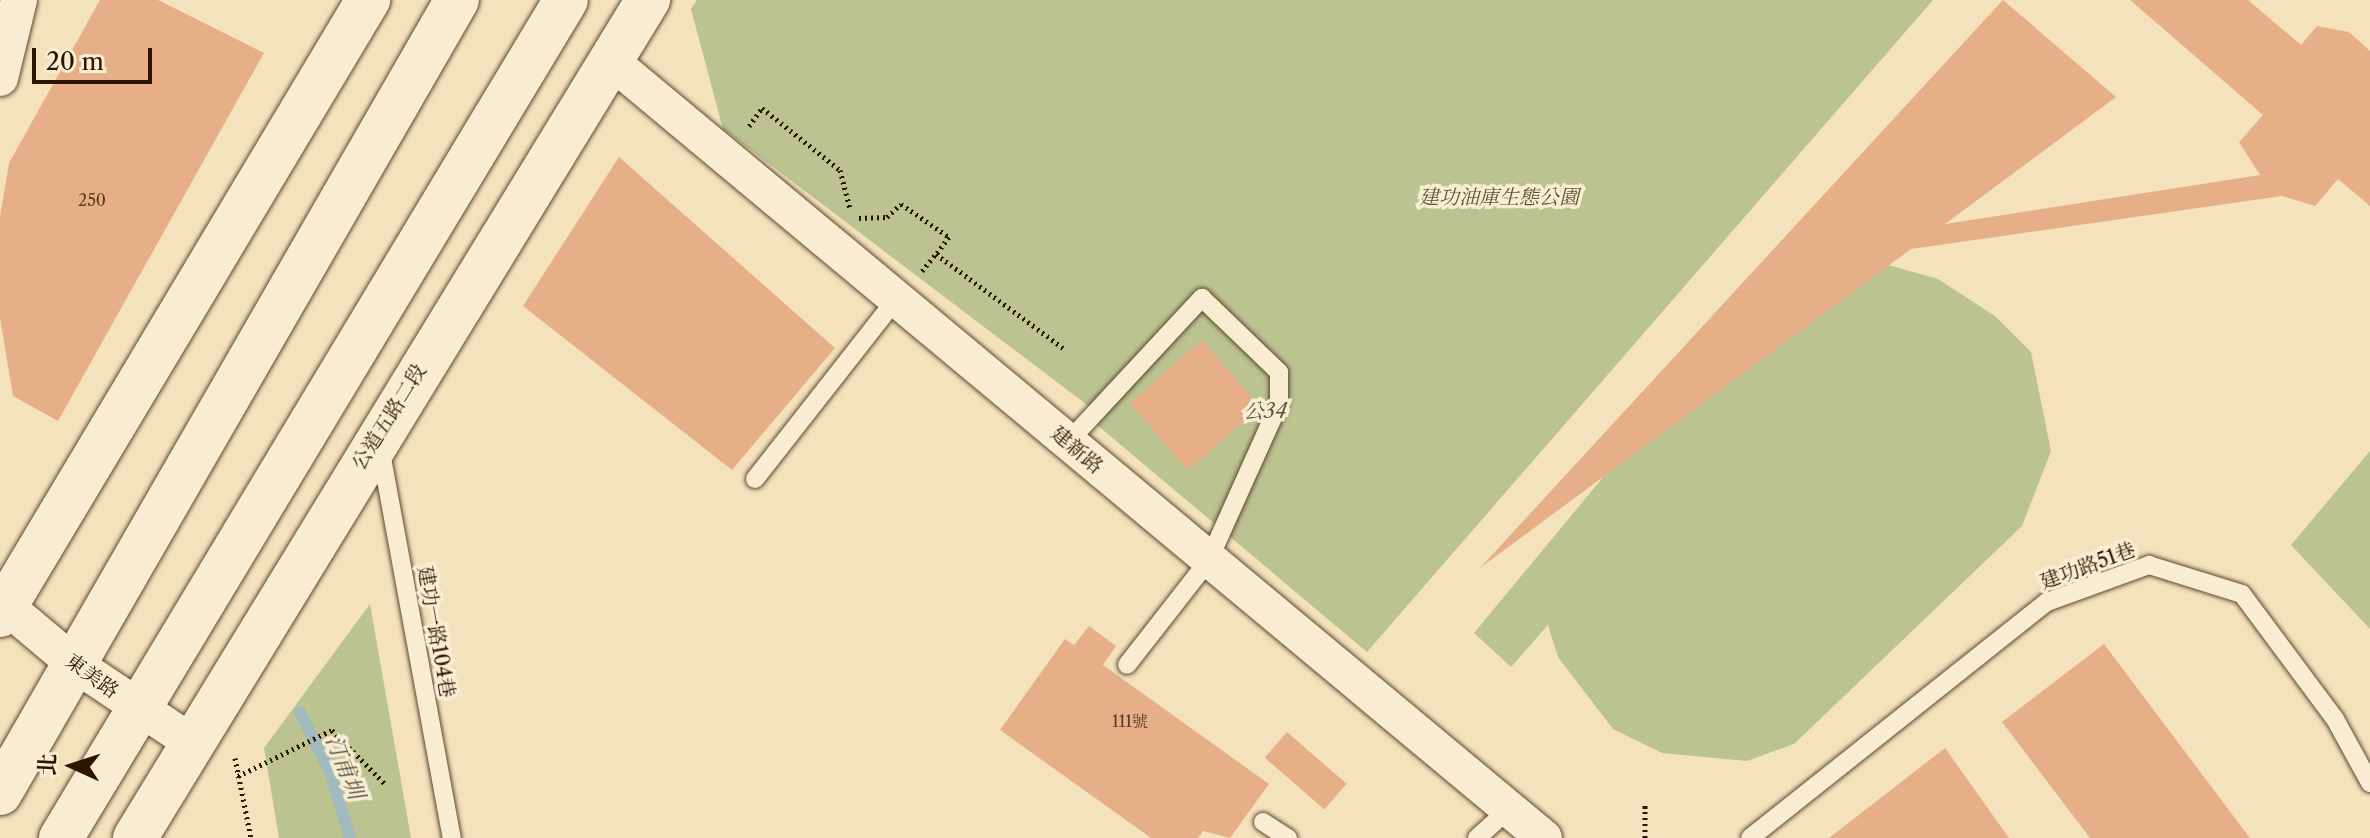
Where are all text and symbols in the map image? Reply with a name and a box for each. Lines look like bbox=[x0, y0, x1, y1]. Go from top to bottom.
scale bar bbox=[36, 32, 156, 82]
text: 20 m bbox=[46, 47, 104, 76]
park label: 建功油庫生態公園 bbox=[1419, 185, 1579, 209]
house number: 250 bbox=[78, 190, 106, 210]
street label: 公道五路二段 bbox=[347, 360, 431, 474]
park label: 公34 bbox=[1244, 399, 1286, 423]
street label: 建新路 bbox=[1046, 422, 1108, 478]
street label: 建功路51巷 bbox=[2037, 538, 2139, 594]
street label: 建功一路104巷 bbox=[413, 565, 459, 699]
street label: 東美路 bbox=[61, 649, 123, 703]
house number: 111號 bbox=[1112, 711, 1148, 731]
north arrow bbox=[32, 726, 112, 806]
water label: 汀甫圳 bbox=[320, 731, 370, 803]
text: 北 bbox=[33, 753, 62, 776]

